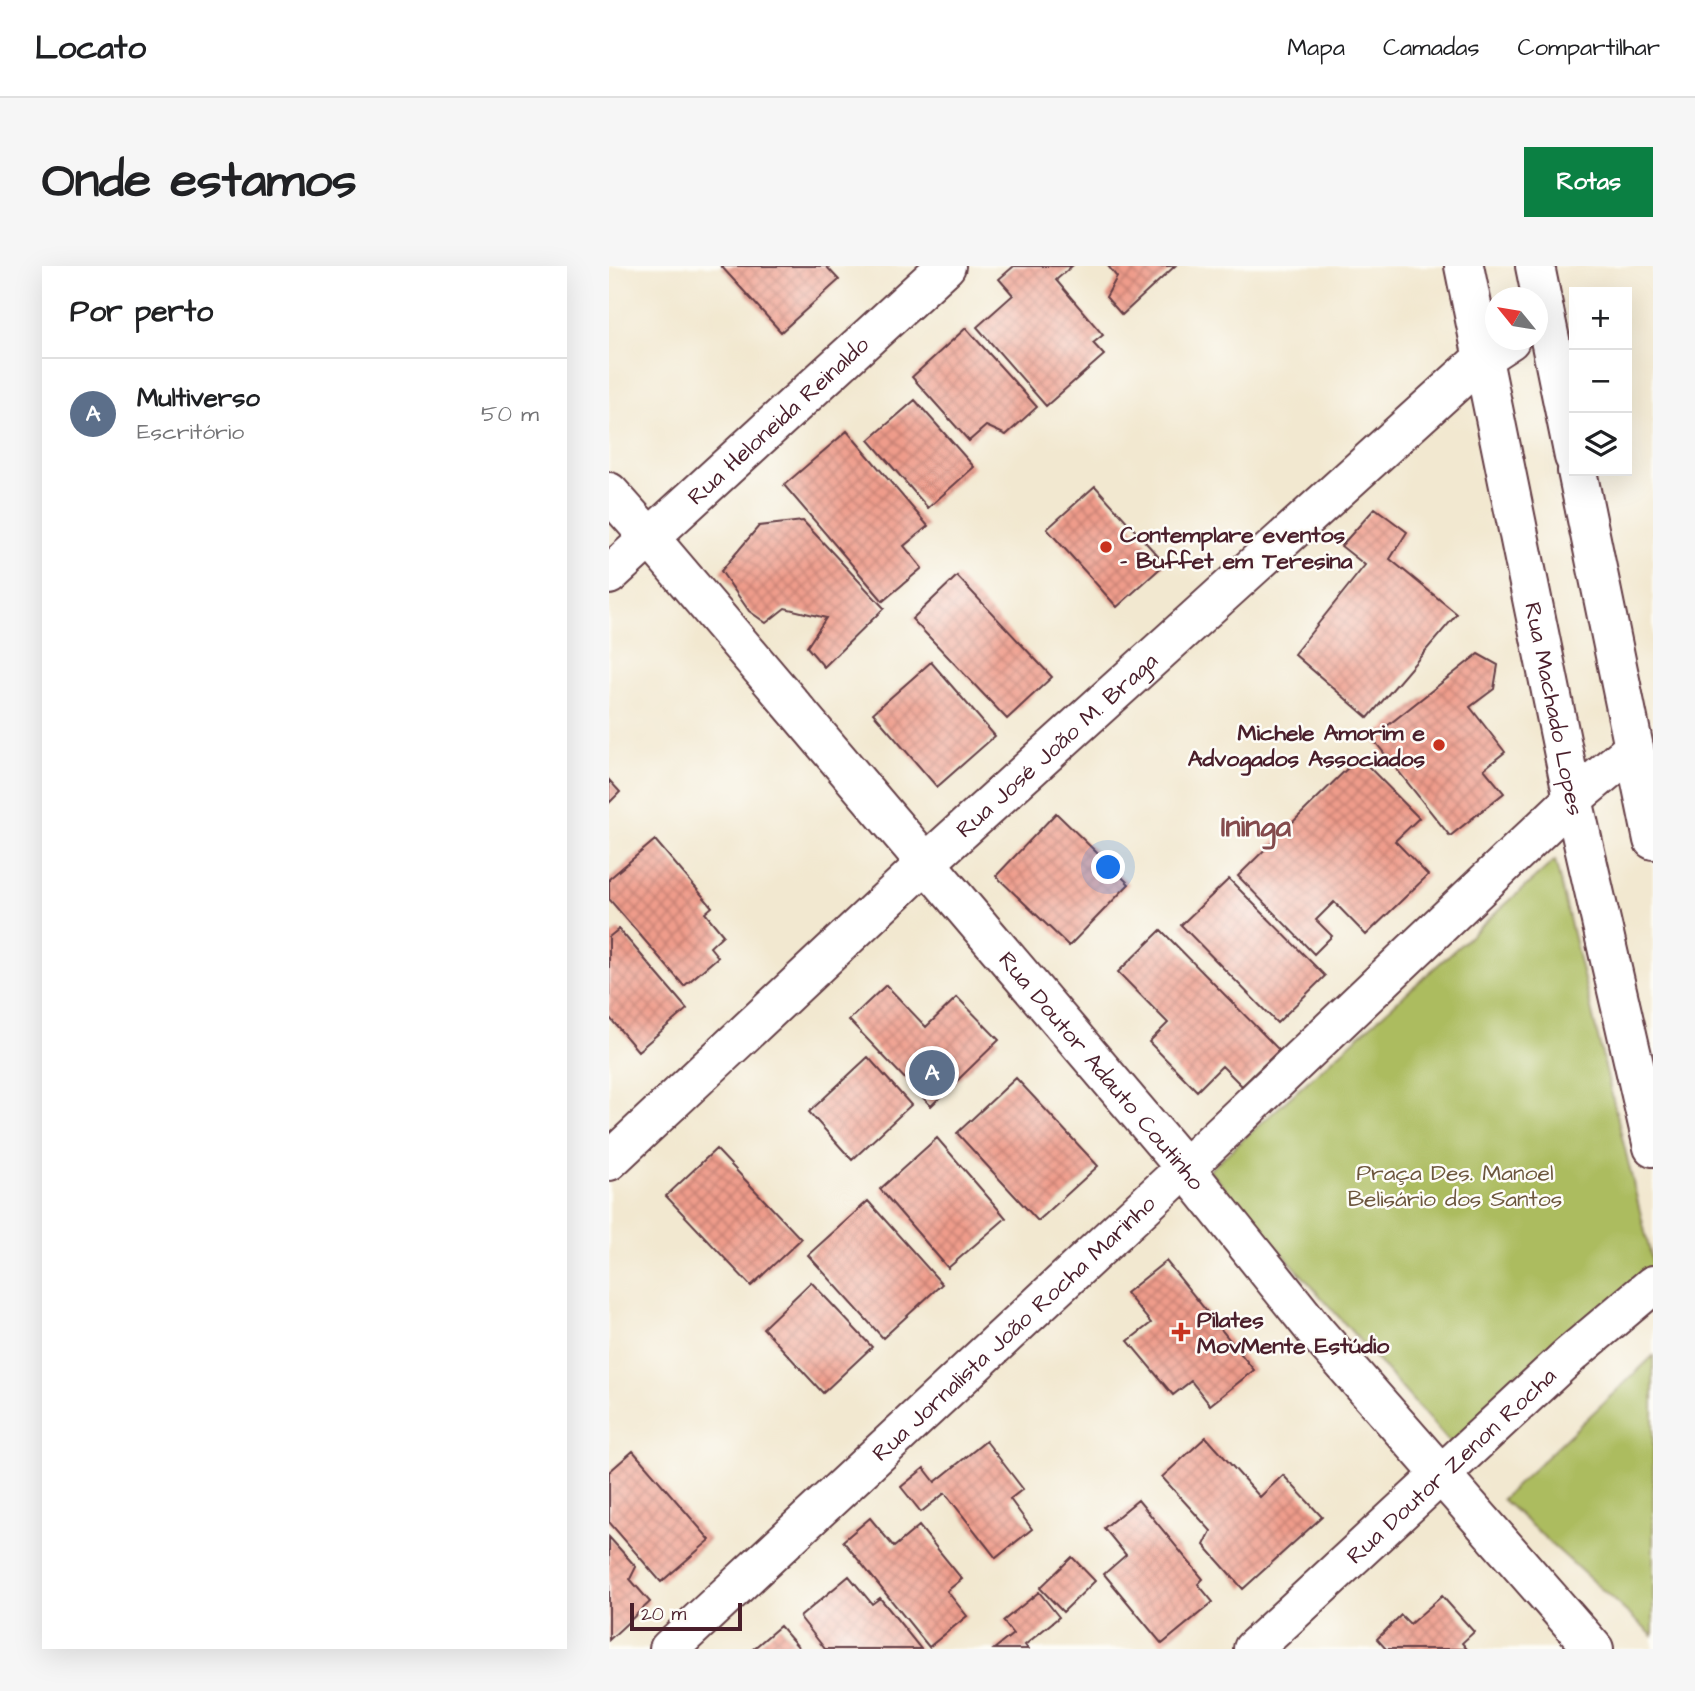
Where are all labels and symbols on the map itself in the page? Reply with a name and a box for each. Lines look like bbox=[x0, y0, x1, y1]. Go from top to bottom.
north arrow bbox=[1485, 287, 1548, 350]
street label: Rua Heloneida Reinaldo bbox=[681, 329, 876, 513]
place label: Contemplare eventos - Buffet em Teresina bbox=[1120, 519, 1353, 577]
marker: Contemplare eventos - Buffet em Teresina bbox=[1098, 539, 1114, 555]
street label: Rua Machado Lopes bbox=[1516, 600, 1591, 819]
street label: Rua José João M. Braga bbox=[949, 645, 1165, 846]
place label: Michele Amorim e Advogados Associados bbox=[1188, 717, 1426, 776]
marker: Michele Amorim e Advogados Associados bbox=[1431, 737, 1447, 753]
district label: Ininga bbox=[1221, 806, 1292, 850]
your location bbox=[1091, 850, 1125, 884]
street label: Rua Doutor Adauto Coutinho bbox=[991, 945, 1212, 1197]
pin: A bbox=[909, 1047, 955, 1099]
park label: Praça Des. Manoel Belisário dos Santos bbox=[1348, 1157, 1562, 1215]
street label: Rua Jornalista João Rocha Marinho bbox=[865, 1188, 1163, 1469]
place label: Pilates MovMente Estúdio bbox=[1197, 1304, 1389, 1362]
marker: Pilates MovMente Estúdio bbox=[1171, 1322, 1191, 1342]
street label: Rua Doutor Zenon Rocha bbox=[1340, 1361, 1564, 1571]
scale bar bbox=[630, 1600, 742, 1632]

